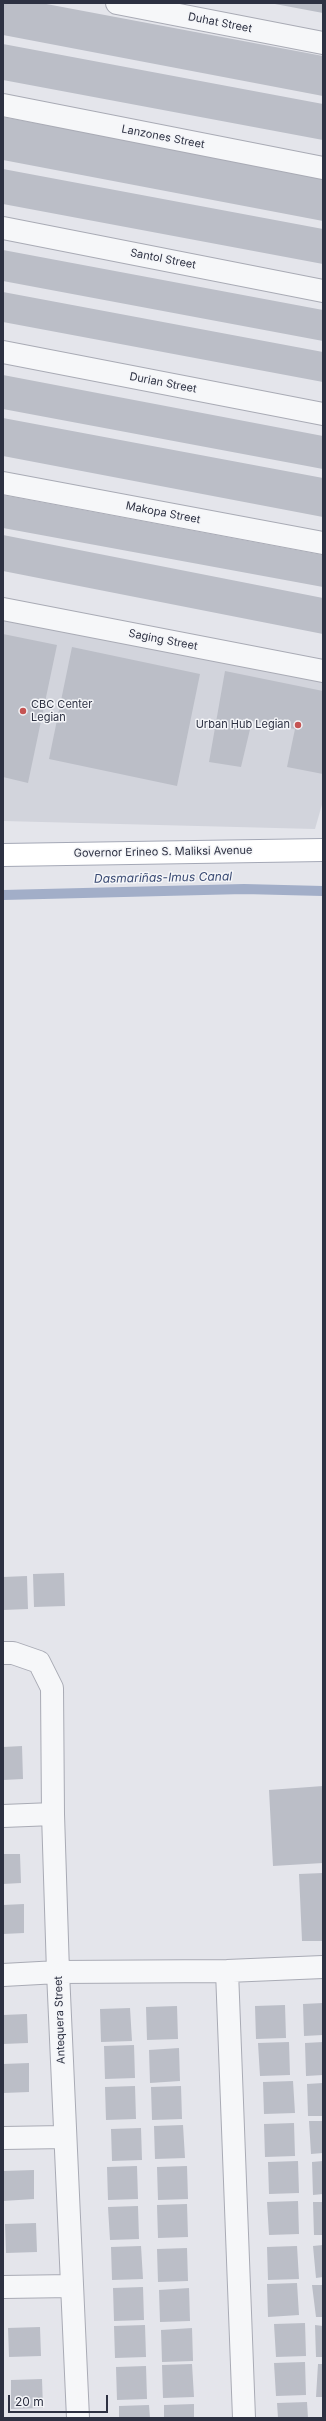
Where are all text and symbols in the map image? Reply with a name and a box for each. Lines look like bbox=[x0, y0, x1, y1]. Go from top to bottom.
street label: Duhat Street bbox=[187, 10, 253, 36]
street label: Lanzones Street bbox=[120, 122, 206, 152]
street label: Santol Street bbox=[129, 246, 197, 272]
street label: Durian Street bbox=[128, 370, 198, 396]
street label: Makopa Street bbox=[125, 499, 201, 527]
street label: Saging Street bbox=[127, 627, 199, 653]
place label: CBC Center Legian bbox=[31, 698, 92, 724]
marker: CBC Center Legian bbox=[18, 706, 28, 716]
place label: Urban Hub Legian bbox=[196, 718, 290, 732]
marker: Urban Hub Legian bbox=[293, 720, 303, 730]
street label: Governor Erineo S. Maliksi Avenue bbox=[73, 844, 253, 860]
water label: Dasmariñas-Imus Canal bbox=[94, 870, 232, 886]
street label: Antequera Street bbox=[52, 1976, 68, 2064]
scale bar bbox=[10, 2387, 110, 2413]
text: 20 m bbox=[15, 2394, 44, 2409]

